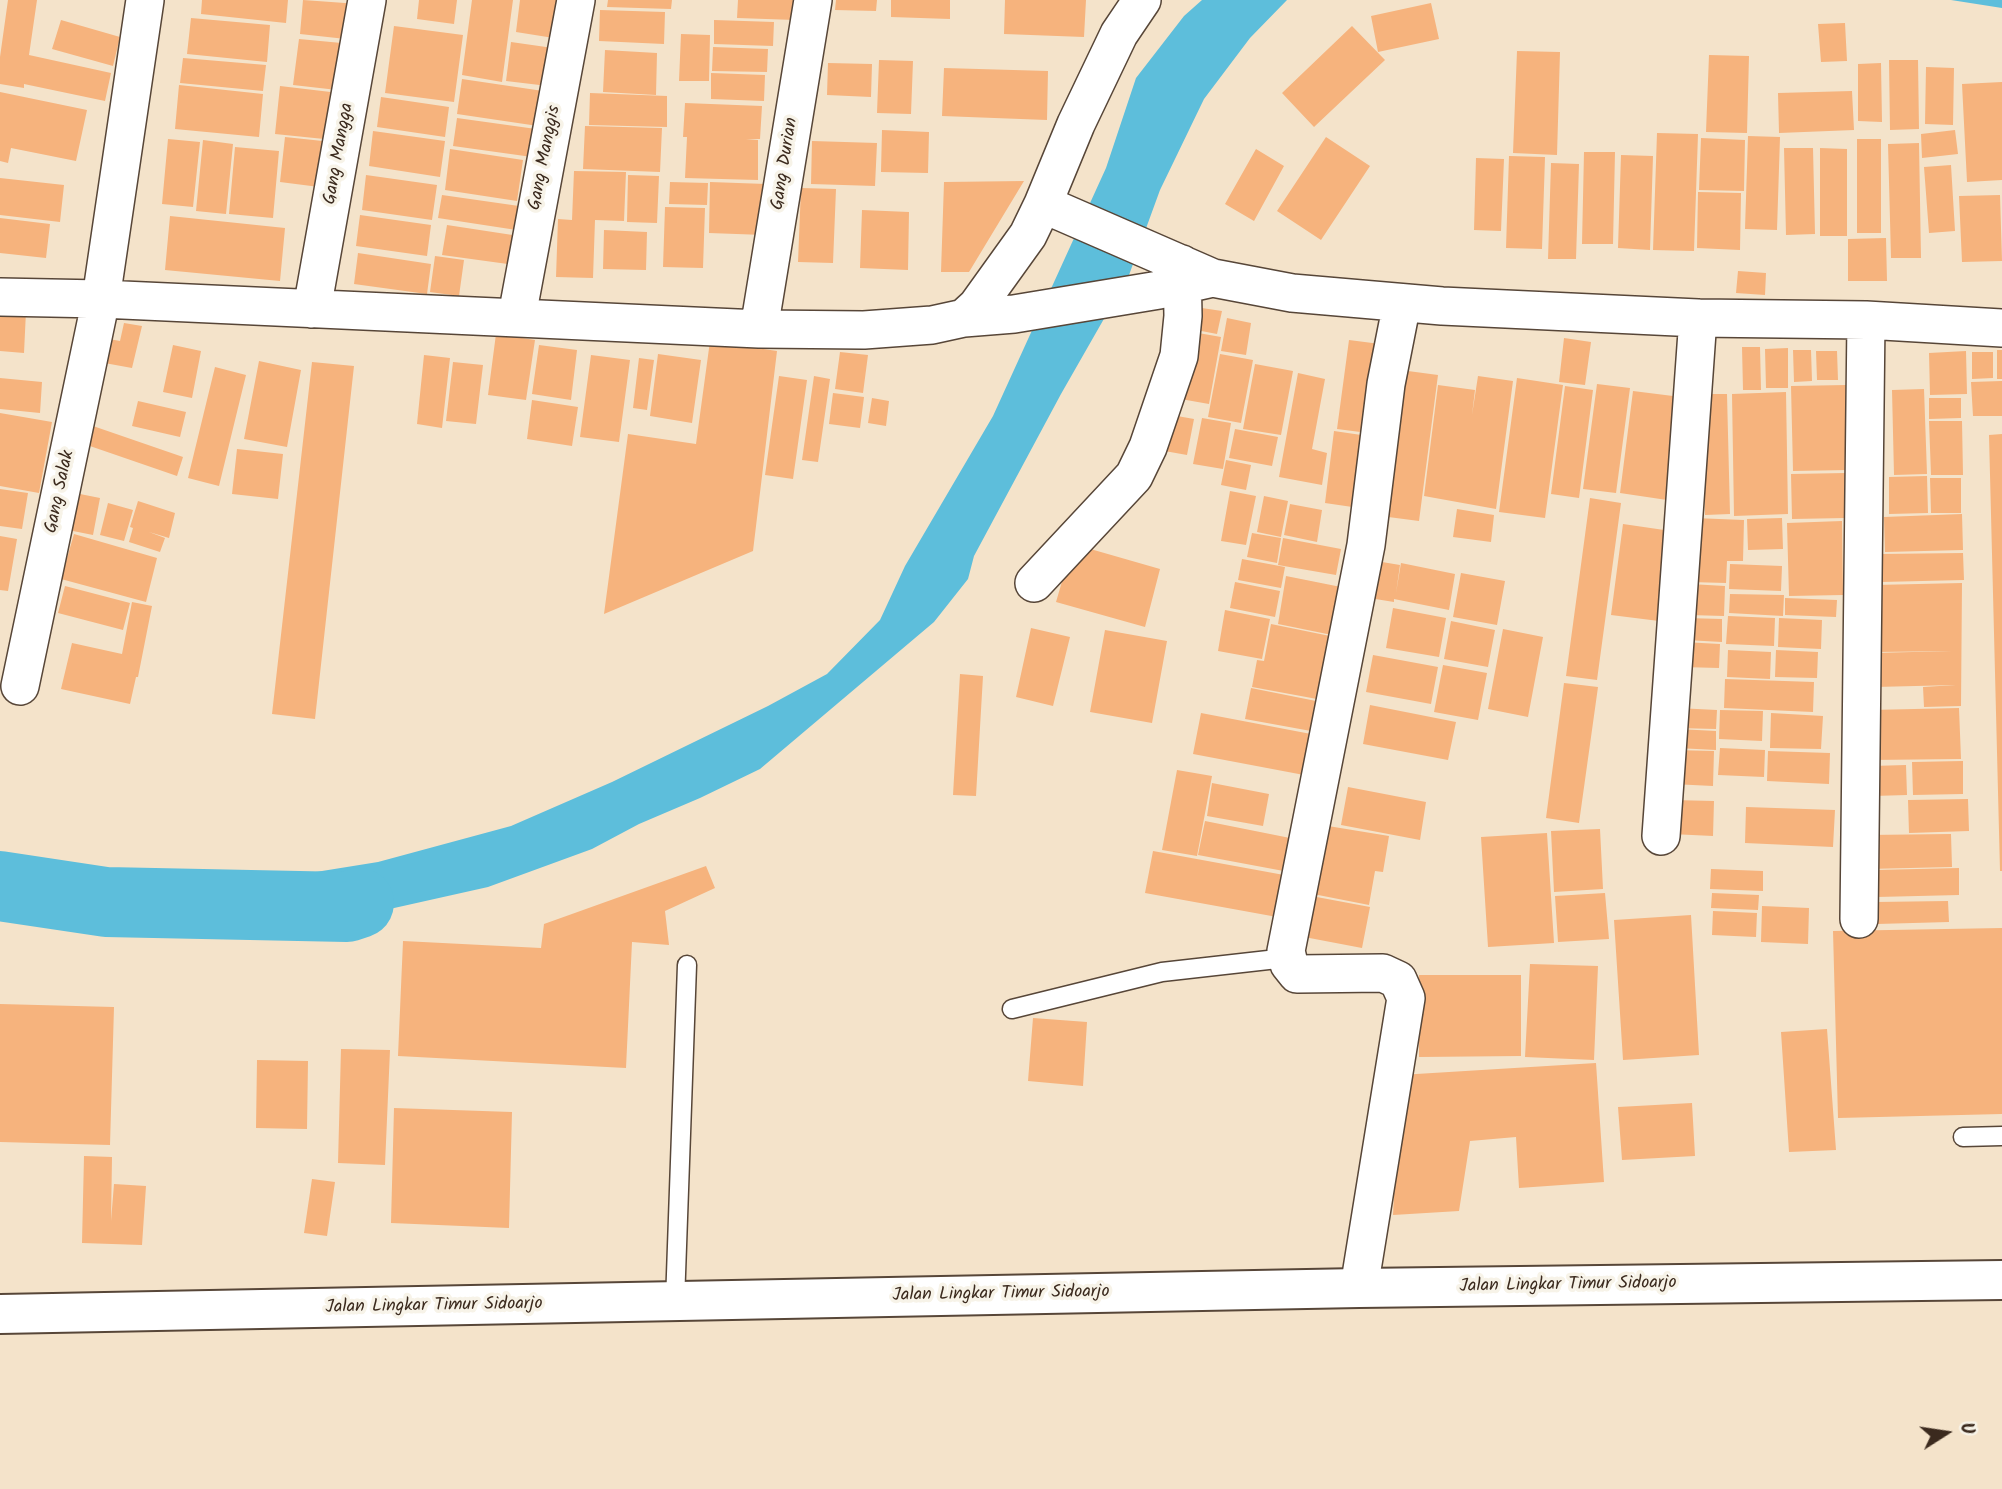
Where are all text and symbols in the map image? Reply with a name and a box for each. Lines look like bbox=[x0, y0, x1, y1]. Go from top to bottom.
street label: Gang Mangga bbox=[320, 102, 360, 206]
street label: Gang Manggis bbox=[525, 104, 567, 212]
street label: Gang Durian bbox=[768, 116, 804, 212]
street label: Gang Salak bbox=[42, 449, 80, 535]
street label: Jalan Lingkar Timur Sidoarjo bbox=[1459, 1273, 1677, 1299]
street label: Jalan Lingkar Timur Sidoarjo bbox=[892, 1282, 1110, 1308]
street label: Jalan Lingkar Timur Sidoarjo bbox=[325, 1294, 543, 1320]
north arrow bbox=[1911, 1398, 1981, 1468]
text: U bbox=[1951, 1420, 1982, 1437]

